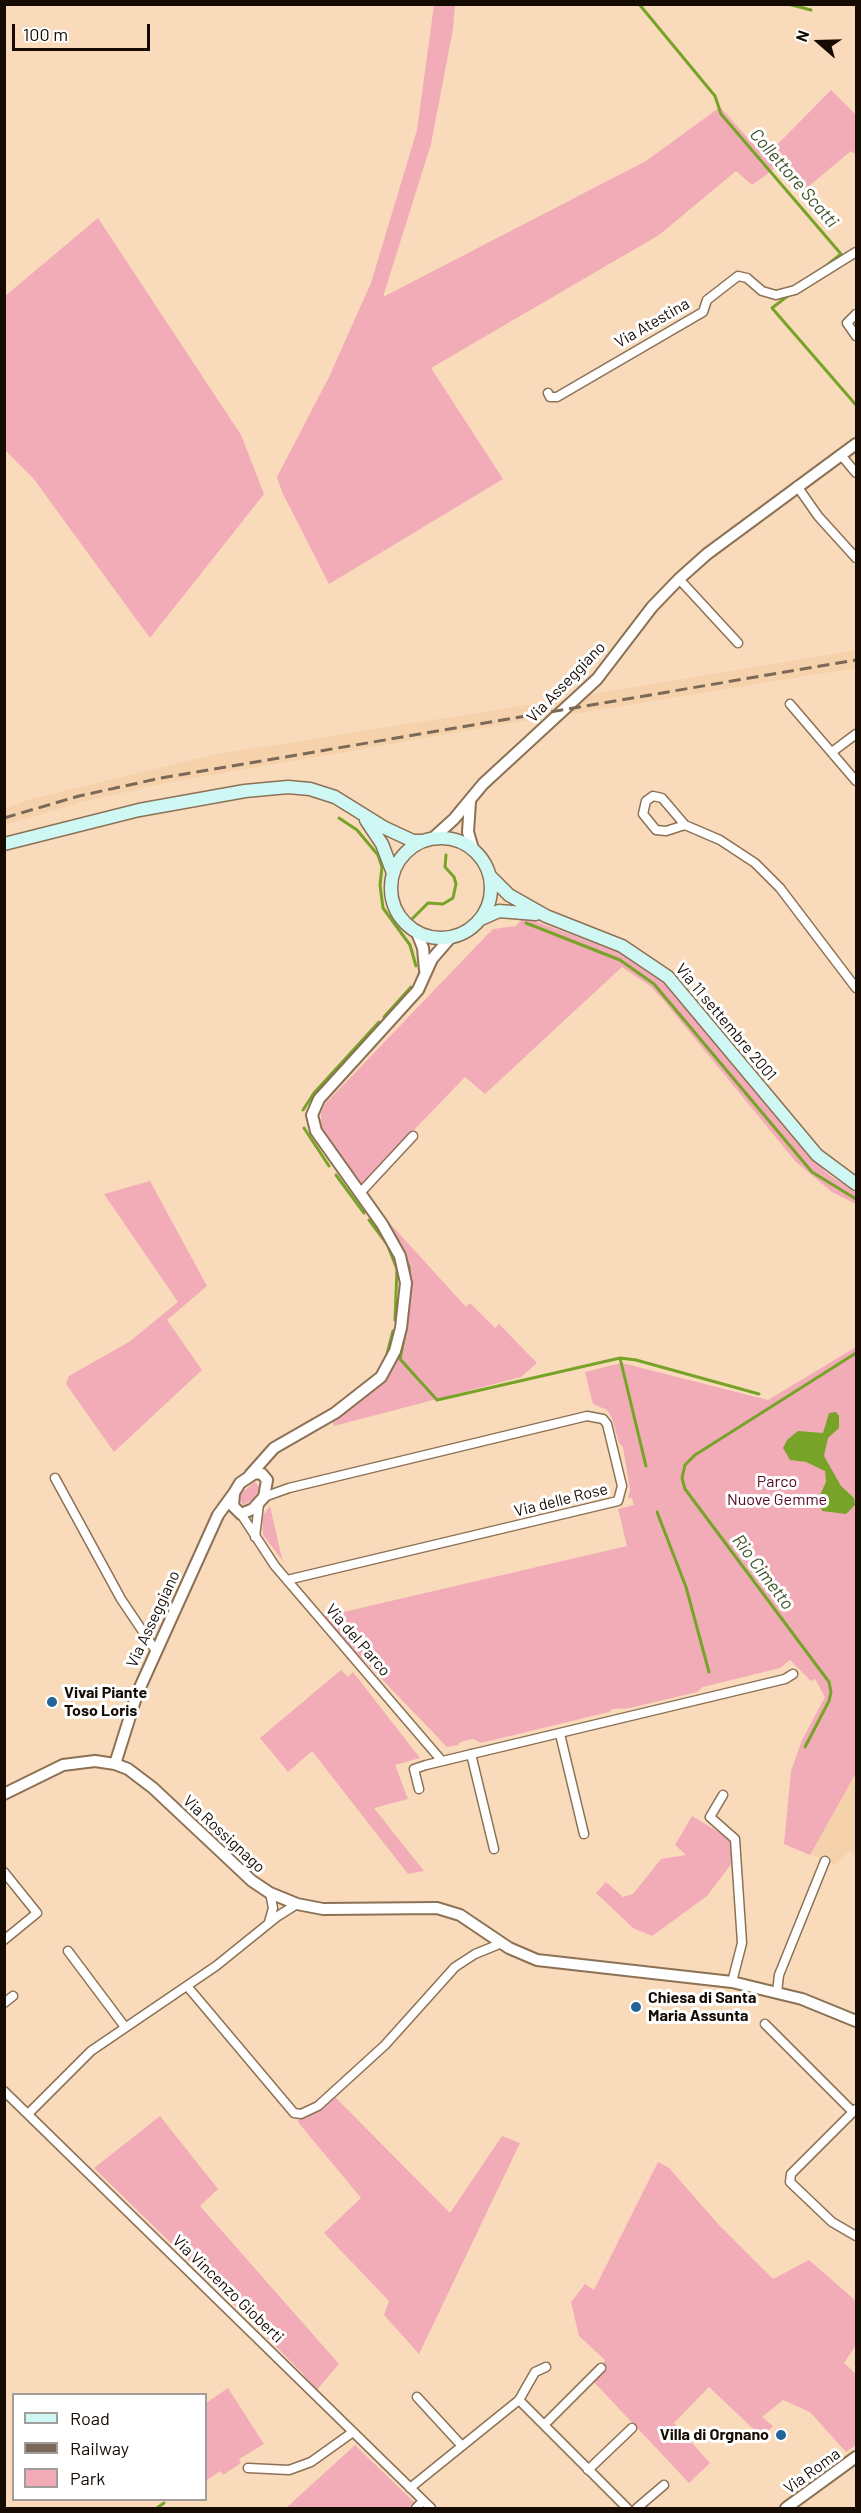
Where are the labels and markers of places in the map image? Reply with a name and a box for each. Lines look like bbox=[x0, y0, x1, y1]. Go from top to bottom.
place label: Vivai Piante Toso Loris bbox=[64, 1683, 147, 1721]
marker: Vivai Piante Toso Loris bbox=[45, 1695, 59, 1709]
place label: Chiesa di Santa Maria Assunta bbox=[648, 1988, 756, 2026]
marker: Chiesa di Santa Maria Assunta bbox=[629, 2000, 643, 2014]
place label: Villa di Orgnano bbox=[660, 2425, 769, 2445]
marker: Villa di Orgnano bbox=[774, 2428, 788, 2442]

